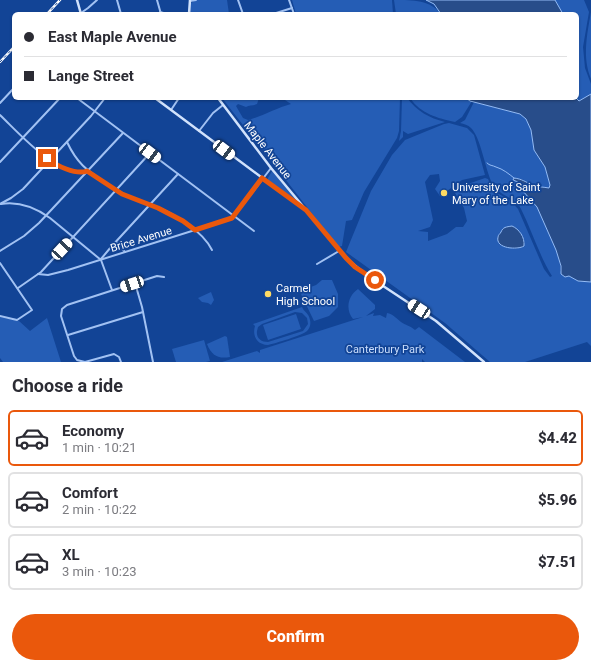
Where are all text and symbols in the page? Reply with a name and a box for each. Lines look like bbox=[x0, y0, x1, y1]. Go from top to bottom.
text: East Maple Avenue bbox=[48, 28, 177, 46]
text: Lange Street bbox=[48, 67, 134, 85]
street label: Maple Avenue bbox=[241, 119, 294, 182]
car bbox=[211, 138, 237, 162]
car bbox=[137, 141, 163, 165]
route end bbox=[38, 149, 56, 167]
place label: University of Saint Mary of the Lake bbox=[452, 181, 541, 207]
marker: University of Saint Mary of the Lake bbox=[439, 188, 449, 198]
street label: Brice Avenue bbox=[109, 224, 174, 255]
car bbox=[49, 236, 75, 262]
route start bbox=[366, 271, 384, 289]
car bbox=[119, 275, 145, 293]
place label: Carmel High School bbox=[276, 282, 335, 308]
marker: Carmel High School bbox=[263, 289, 273, 299]
car bbox=[406, 297, 432, 321]
park label: Canterbury Park bbox=[346, 343, 425, 356]
text: Choose a ride bbox=[12, 375, 123, 396]
icon: car bbox=[14, 420, 50, 456]
text: Economy bbox=[62, 422, 124, 440]
text: $4.42 bbox=[538, 429, 577, 447]
text: 1 min · 10:21 bbox=[62, 440, 137, 455]
icon: car bbox=[14, 482, 50, 518]
text: Comfort bbox=[62, 484, 118, 502]
text: $5.96 bbox=[538, 491, 577, 509]
text: 2 min · 10:22 bbox=[62, 502, 137, 517]
icon: car bbox=[14, 544, 50, 580]
text: XL bbox=[62, 546, 80, 564]
text: $7.51 bbox=[538, 553, 577, 571]
text: 3 min · 10:23 bbox=[62, 564, 137, 579]
button: Confirm bbox=[12, 614, 579, 660]

